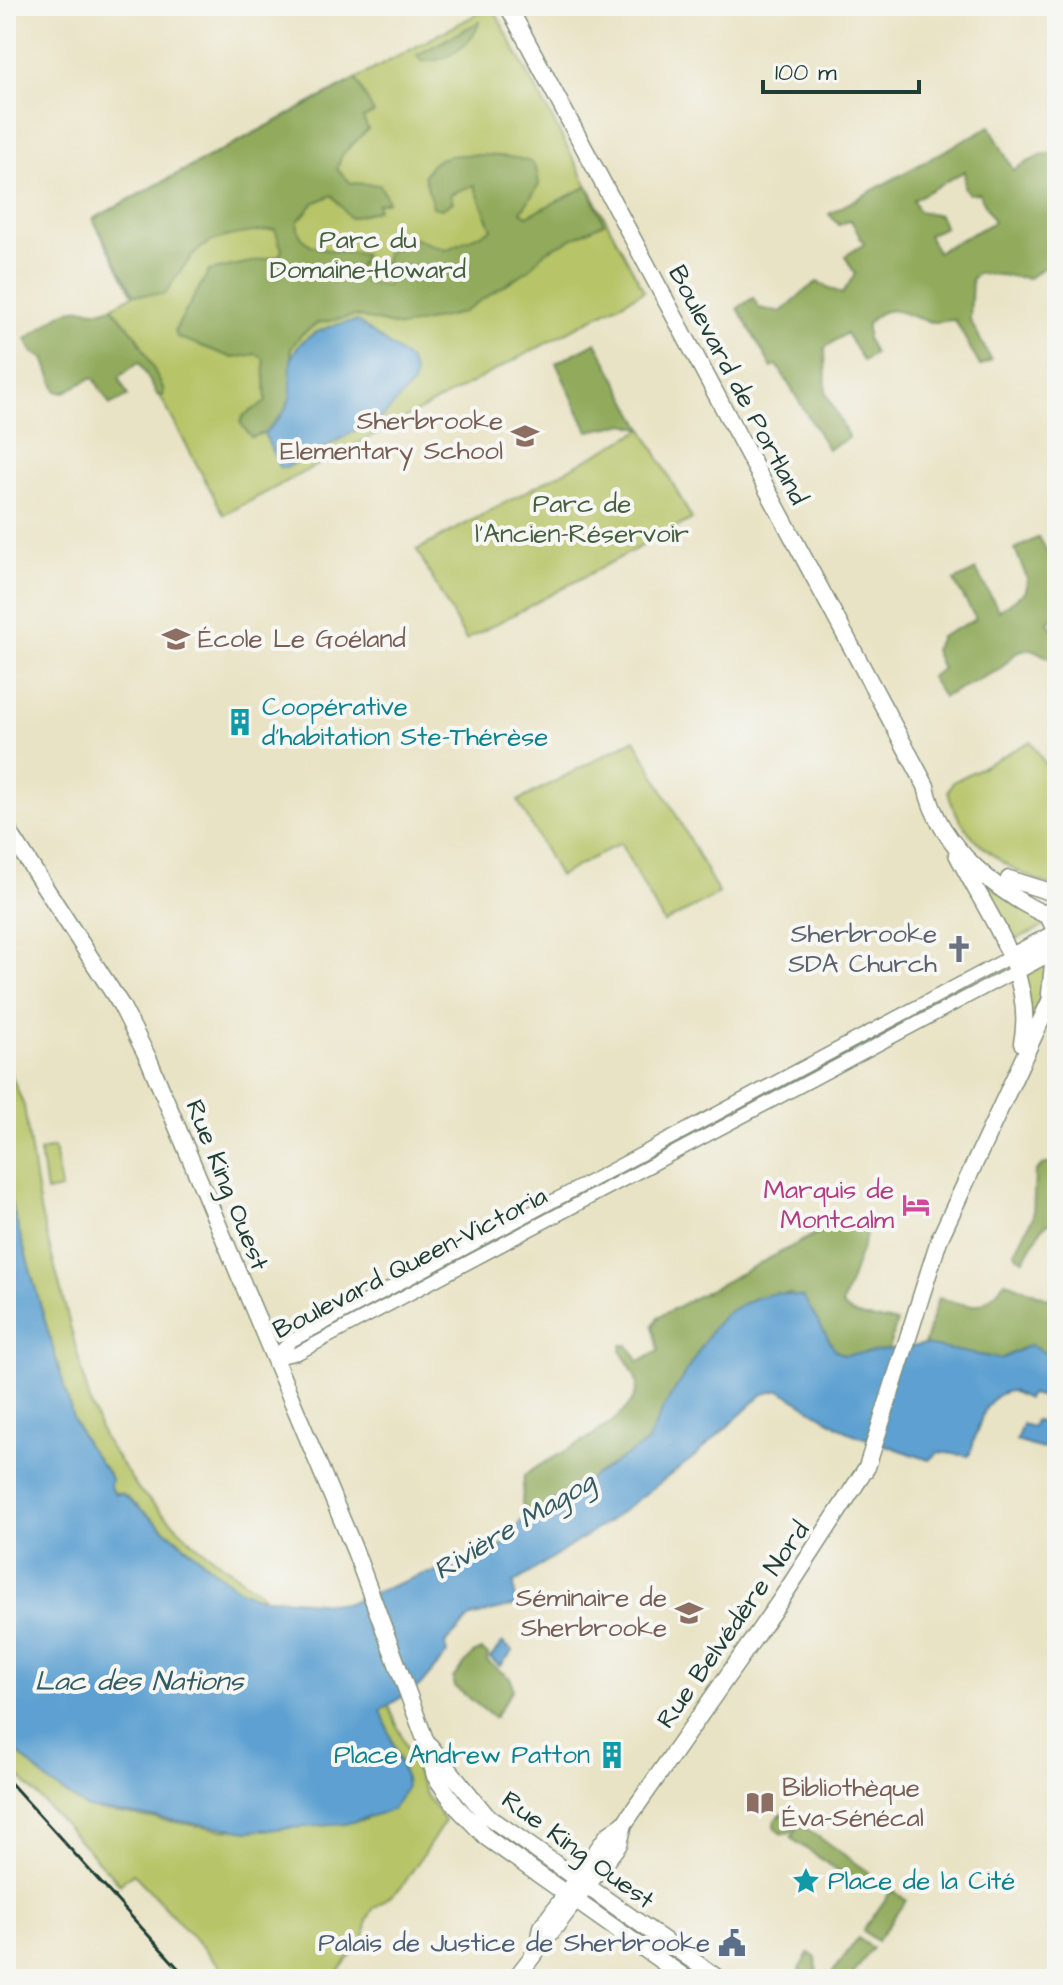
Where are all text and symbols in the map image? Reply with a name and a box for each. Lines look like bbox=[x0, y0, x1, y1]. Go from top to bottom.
scale bar bbox=[763, 44, 919, 94]
text: 100 m bbox=[775, 56, 837, 90]
park label: Parc du Domaine-Howard bbox=[270, 222, 466, 288]
street label: Boulevard de Portland bbox=[659, 259, 817, 511]
place label: Sherbrooke Elementary School bbox=[280, 403, 503, 471]
school or university icon: Sherbrooke Elementary School bbox=[510, 421, 540, 451]
park label: Parc de l'Ancien-Réservoir bbox=[475, 486, 689, 552]
place label: École Le Goéland bbox=[198, 621, 406, 657]
school or university icon: École Le Goéland bbox=[161, 624, 191, 654]
place label: Coopérative d'habitation Ste-Thérèse bbox=[262, 689, 548, 755]
building icon: Coopérative d'habitation Ste-Thérèse bbox=[225, 707, 255, 737]
place label: Sherbrooke SDA Church bbox=[788, 916, 937, 982]
church icon: Sherbrooke SDA Church bbox=[944, 934, 974, 964]
street label: Rue King Ouest bbox=[175, 1094, 278, 1277]
place label: Marquis de Montcalm bbox=[764, 1172, 895, 1238]
street label: Boulevard Queen-Victoria bbox=[267, 1178, 553, 1348]
hotel icon: Marquis de Montcalm bbox=[901, 1190, 931, 1220]
water label: Rivière Magog bbox=[426, 1462, 604, 1590]
street label: Rue Belvédère Nord bbox=[648, 1514, 818, 1736]
place label: Séminaire de Sherbrooke bbox=[516, 1580, 667, 1646]
school or university icon: Séminaire de Sherbrooke bbox=[674, 1598, 704, 1628]
water label: Lac des Nations bbox=[35, 1662, 245, 1701]
place label: Place Andrew Patton bbox=[334, 1737, 590, 1773]
building icon: Place Andrew Patton bbox=[597, 1740, 627, 1770]
place label: Bibliothèque Éva-Sénécal bbox=[782, 1770, 924, 1836]
street label: Rue King Ouest bbox=[493, 1782, 662, 1920]
library icon: Bibliothèque Éva-Sénécal bbox=[745, 1788, 775, 1818]
place label: Place de la Cité bbox=[828, 1863, 1015, 1899]
place icon: Place de la Cité bbox=[791, 1866, 821, 1896]
place label: Palais de Justice de Sherbrooke bbox=[318, 1925, 710, 1961]
public building icon: Palais de Justice de Sherbrooke bbox=[717, 1928, 747, 1958]

